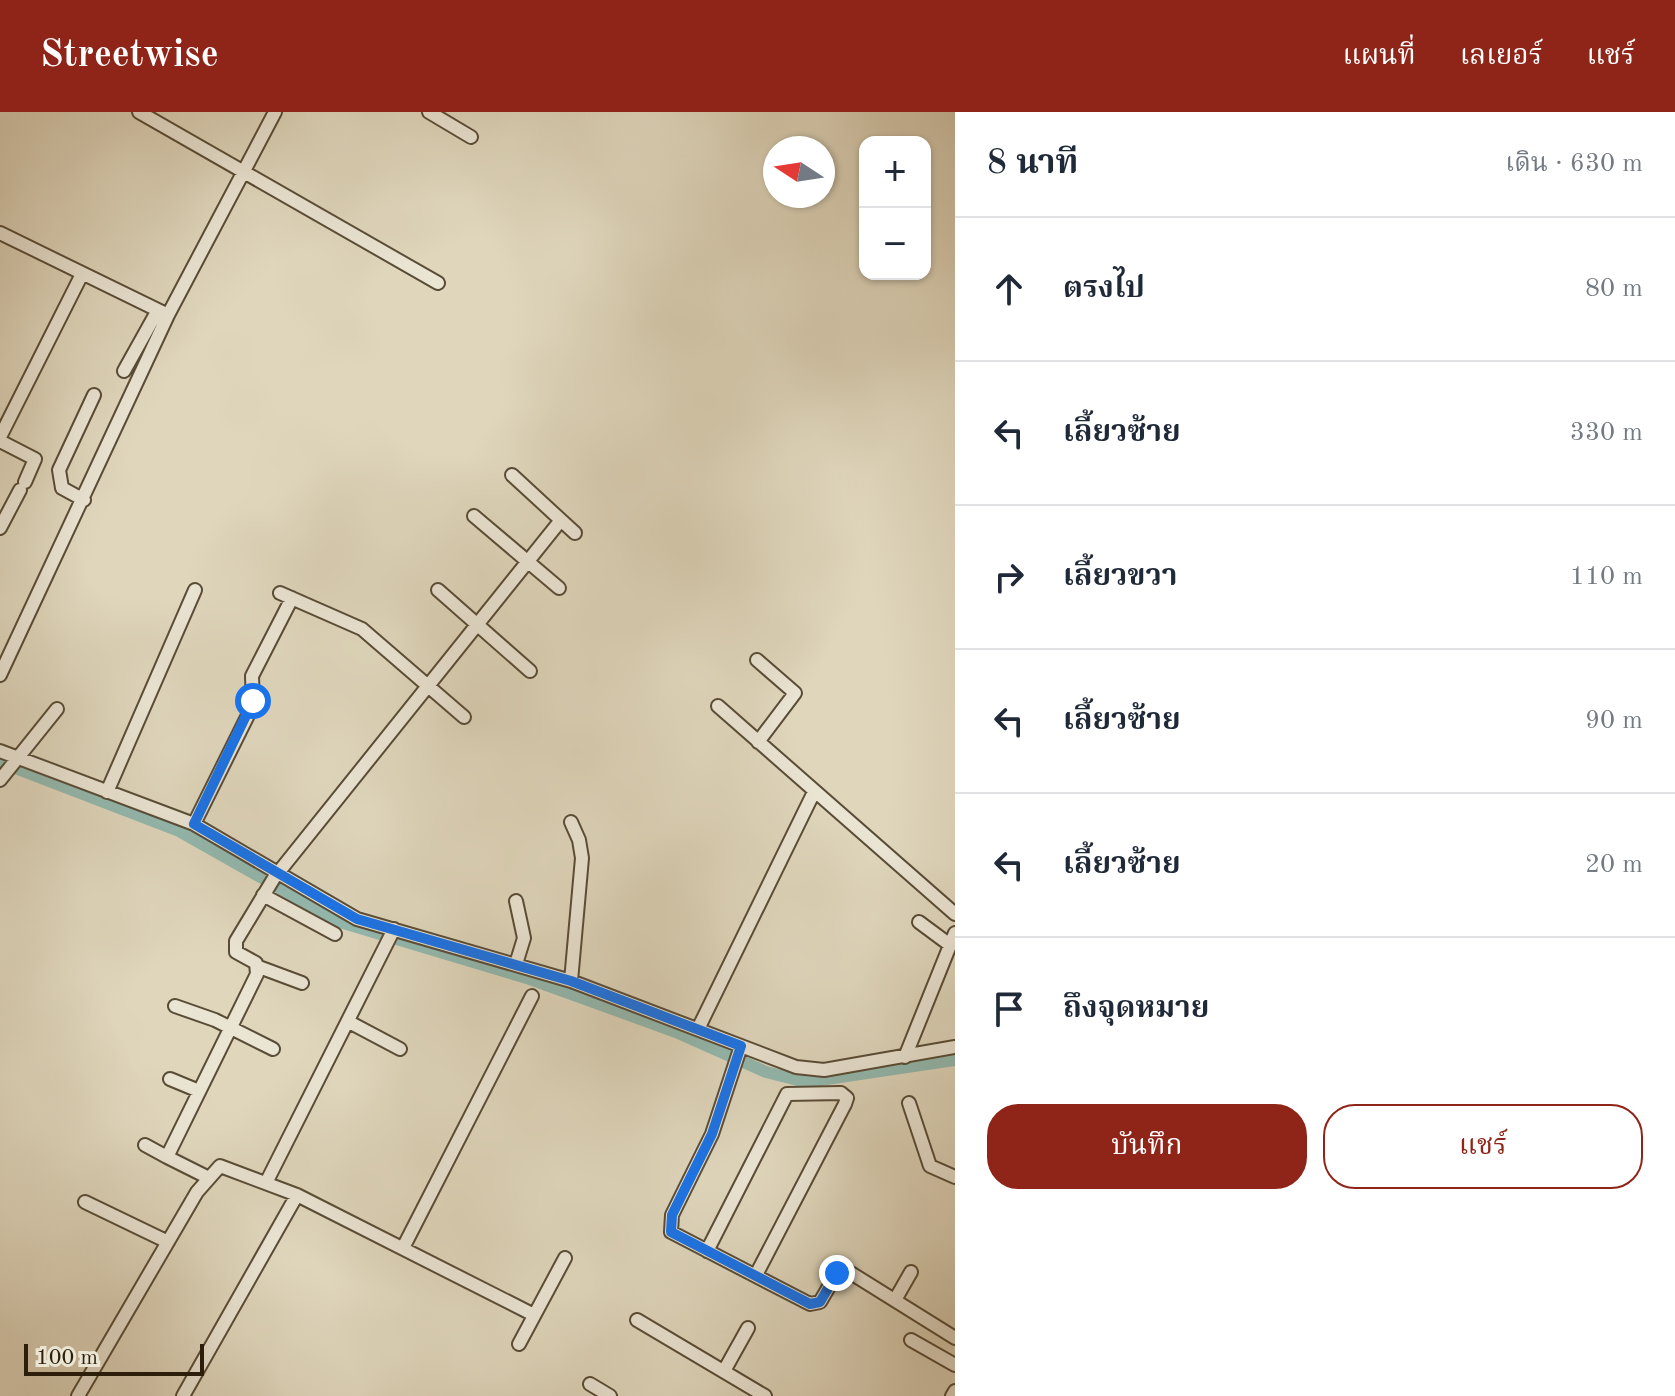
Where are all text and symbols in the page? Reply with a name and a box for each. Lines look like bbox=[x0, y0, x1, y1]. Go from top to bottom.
text: Streetwise bbox=[40, 37, 219, 75]
text: แผนที่ bbox=[1342, 43, 1416, 71]
text: เลเยอร์ bbox=[1460, 43, 1543, 71]
text: แชร์ bbox=[1587, 43, 1635, 71]
north arrow bbox=[763, 136, 835, 208]
map controls bbox=[859, 136, 931, 280]
button: + bbox=[859, 136, 931, 208]
text: 8 นาที bbox=[987, 147, 1078, 181]
text: เดิน · 630 m bbox=[1505, 151, 1643, 177]
button: − bbox=[859, 208, 931, 280]
icon: ahead bbox=[987, 267, 1031, 311]
text: ตรงไป bbox=[1063, 274, 1145, 304]
text: 80 m bbox=[1585, 276, 1643, 302]
icon: left bbox=[987, 411, 1031, 455]
text: เลี้ยวซ้าย bbox=[1063, 418, 1181, 448]
text: 330 m bbox=[1570, 420, 1643, 446]
icon: right bbox=[987, 555, 1031, 599]
text: เลี้ยวขวา bbox=[1063, 562, 1177, 592]
text: 110 m bbox=[1570, 564, 1643, 590]
route start bbox=[235, 683, 271, 719]
icon: left bbox=[987, 699, 1031, 743]
text: เลี้ยวซ้าย bbox=[1063, 706, 1181, 736]
text: 90 m bbox=[1585, 708, 1643, 734]
icon: left bbox=[987, 843, 1031, 887]
text: เลี้ยวซ้าย bbox=[1063, 850, 1181, 880]
text: 20 m bbox=[1585, 852, 1643, 878]
icon: arrive bbox=[987, 987, 1031, 1031]
text: ถึงจุดหมาย bbox=[1063, 994, 1209, 1024]
button: บันทึก bbox=[987, 1104, 1307, 1189]
button: แชร์ bbox=[1323, 1104, 1643, 1189]
route end bbox=[819, 1255, 855, 1291]
scale bar bbox=[24, 1340, 204, 1376]
text: 100 m bbox=[36, 1347, 98, 1369]

